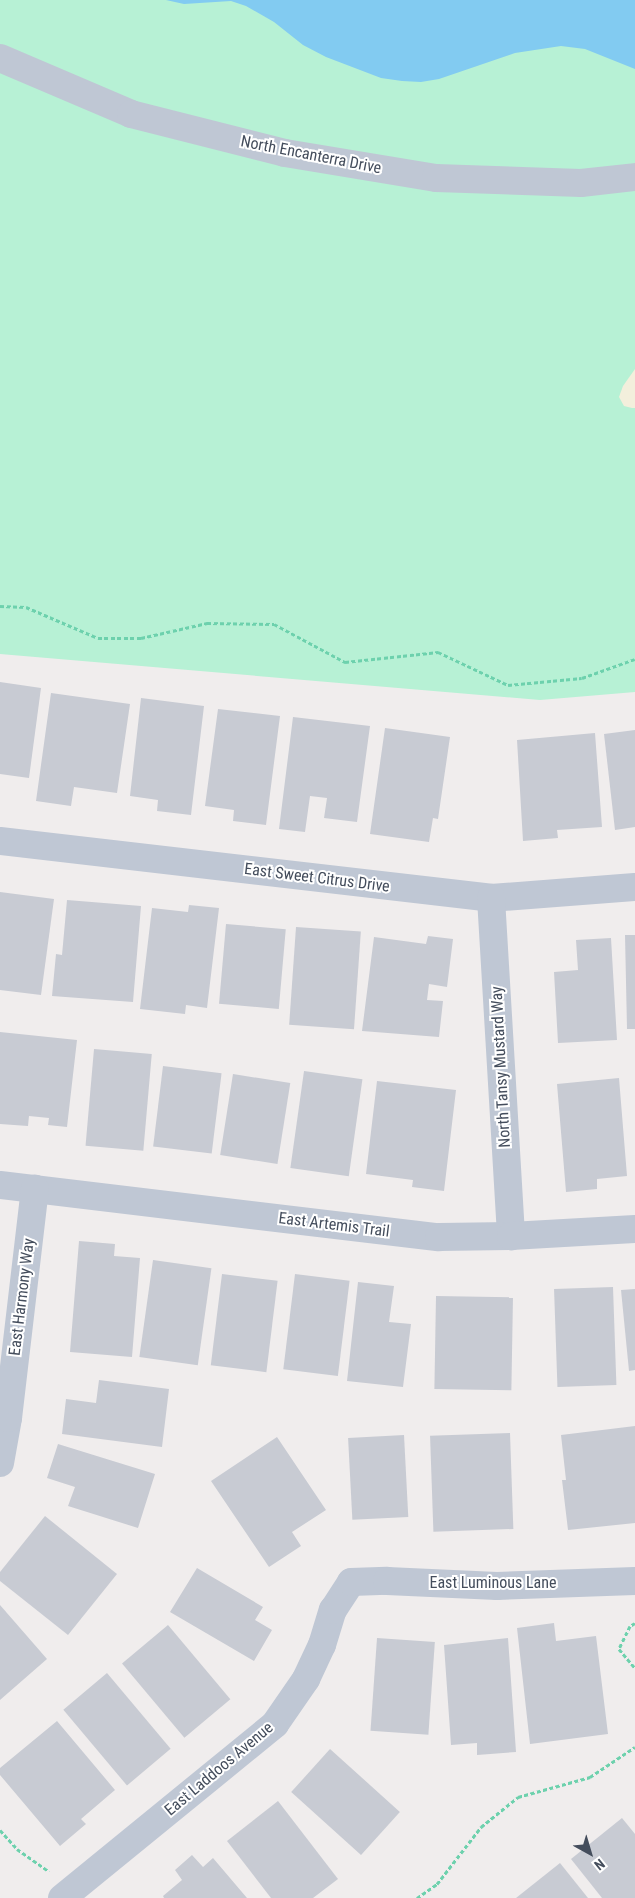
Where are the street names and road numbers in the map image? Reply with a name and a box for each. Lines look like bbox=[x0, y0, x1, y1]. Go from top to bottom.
street label: North Encanterra Drive bbox=[239, 132, 383, 178]
street label: East Sweet Citrus Drive bbox=[243, 860, 391, 896]
street label: North Tansy Mustard Way bbox=[487, 986, 515, 1148]
street label: East Artemis Trail bbox=[277, 1209, 391, 1241]
street label: East Harmony Way bbox=[5, 1237, 39, 1357]
street label: East Luminous Lane bbox=[429, 1573, 557, 1593]
street label: East Laddoos Avenue bbox=[161, 1718, 277, 1820]

